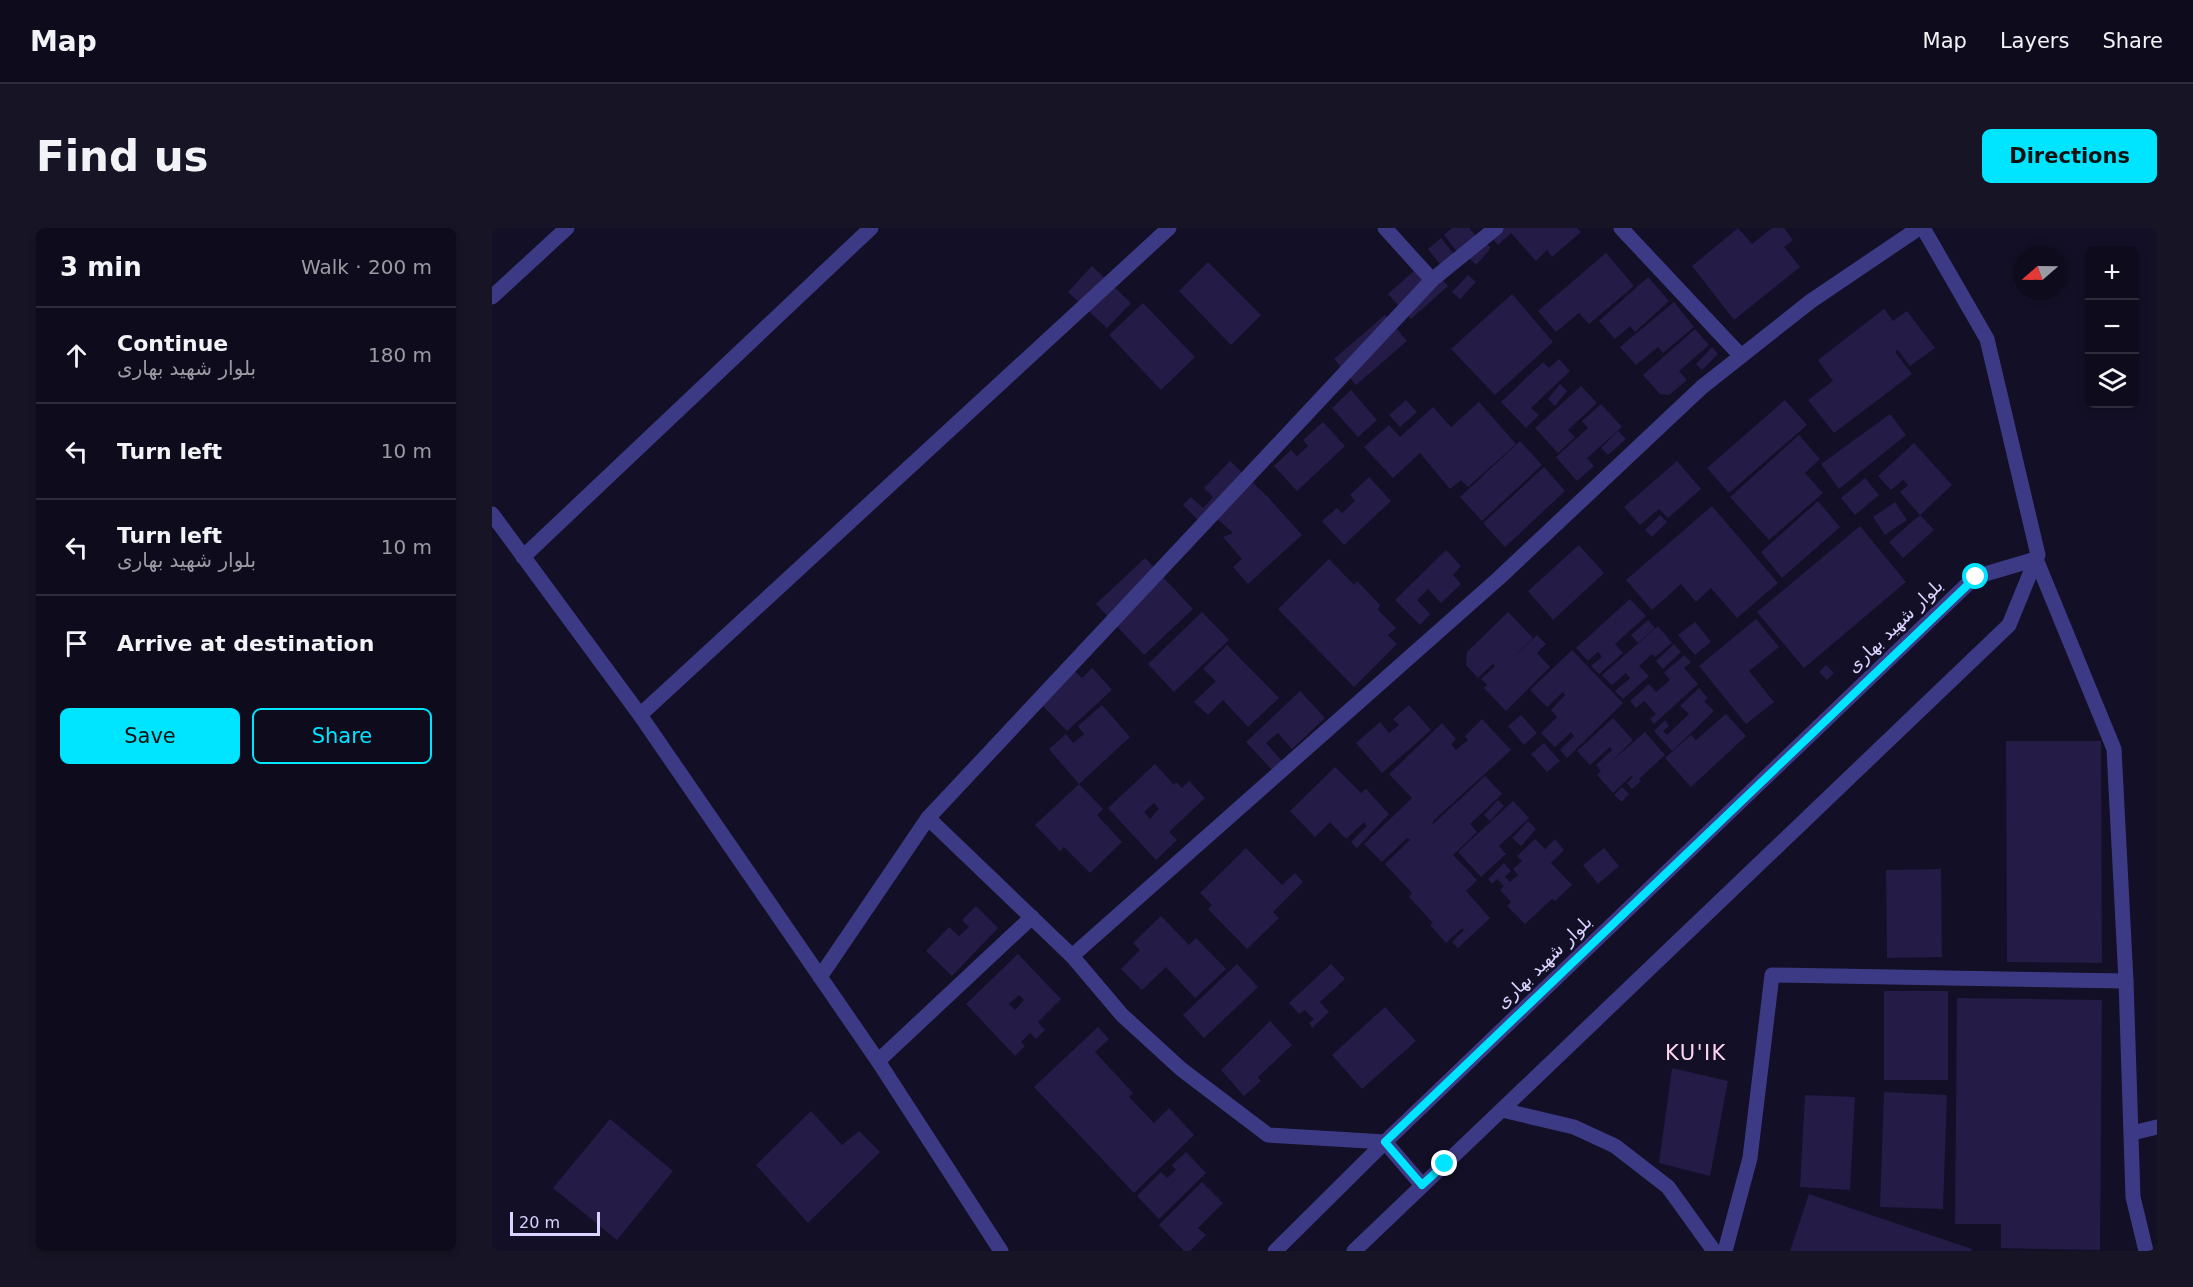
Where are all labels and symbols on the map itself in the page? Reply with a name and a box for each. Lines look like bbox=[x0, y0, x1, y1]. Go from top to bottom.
north arrow bbox=[2013, 246, 2067, 300]
route start bbox=[1962, 563, 1988, 589]
street label: بلوار شهید بهاری bbox=[1842, 575, 1948, 677]
street label: بلوار شهید بهاری bbox=[1491, 911, 1597, 1013]
district label: KU'IK bbox=[1665, 1041, 1727, 1065]
route end bbox=[1431, 1150, 1457, 1176]
scale bar bbox=[510, 1209, 600, 1236]

